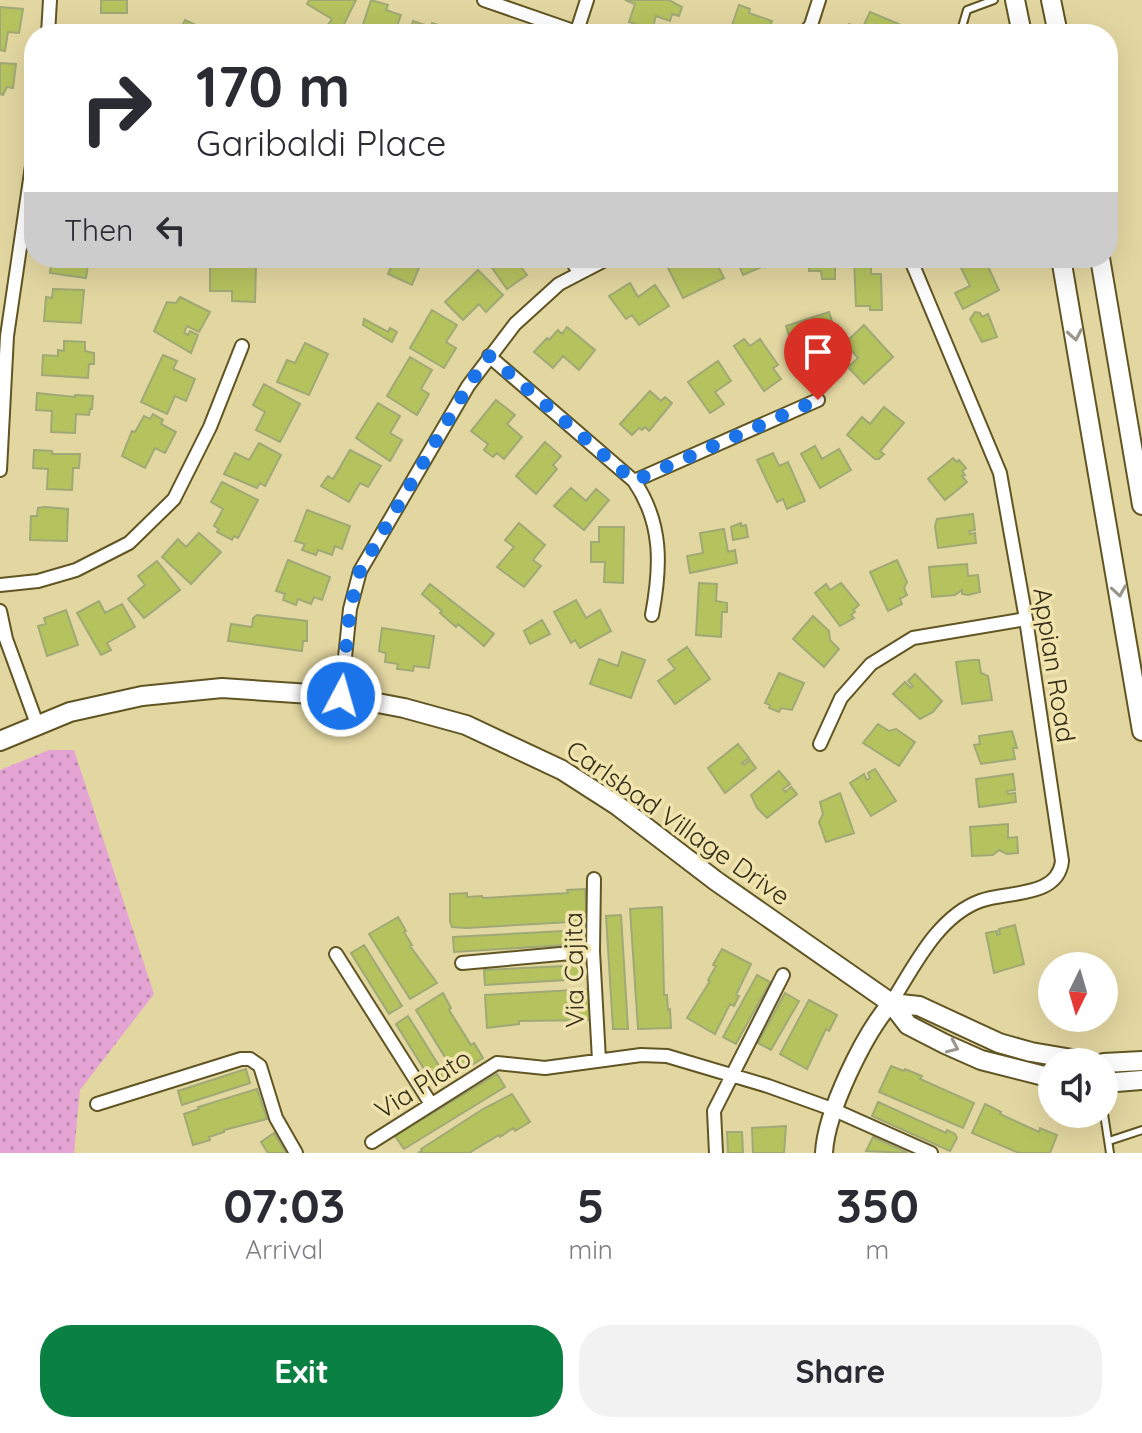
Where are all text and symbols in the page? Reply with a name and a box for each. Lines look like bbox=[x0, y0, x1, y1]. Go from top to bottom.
text: 170 m bbox=[196, 51, 350, 121]
icon: right bbox=[64, 56, 168, 160]
text: Garibaldi Place bbox=[196, 120, 446, 165]
icon: left bbox=[149, 208, 193, 252]
text: Then bbox=[64, 211, 133, 249]
pin bbox=[784, 318, 852, 400]
one-way arrow bbox=[1066, 328, 1083, 342]
icon: arrive bbox=[796, 330, 840, 374]
one-way arrow bbox=[1109, 584, 1126, 598]
street label: Appian Road bbox=[1026, 585, 1083, 745]
position arrow bbox=[299, 654, 383, 738]
street label: Carlsbad Village Drive bbox=[560, 733, 797, 912]
street label: Via Cajita bbox=[556, 912, 591, 1028]
north arrow bbox=[1038, 952, 1118, 1032]
map controls bbox=[1038, 952, 1118, 1128]
one-way arrow bbox=[945, 1038, 959, 1054]
street label: Via Plato bbox=[368, 1041, 477, 1126]
button: sound bbox=[1038, 1048, 1118, 1128]
text: 07:03 bbox=[223, 1175, 345, 1235]
text: 5 bbox=[577, 1175, 605, 1235]
text: 350 bbox=[836, 1175, 919, 1235]
text: Arrival bbox=[245, 1233, 323, 1266]
text: min bbox=[569, 1233, 613, 1266]
text: m bbox=[866, 1233, 889, 1266]
button: Exit bbox=[40, 1325, 563, 1417]
button: Share bbox=[579, 1325, 1102, 1417]

